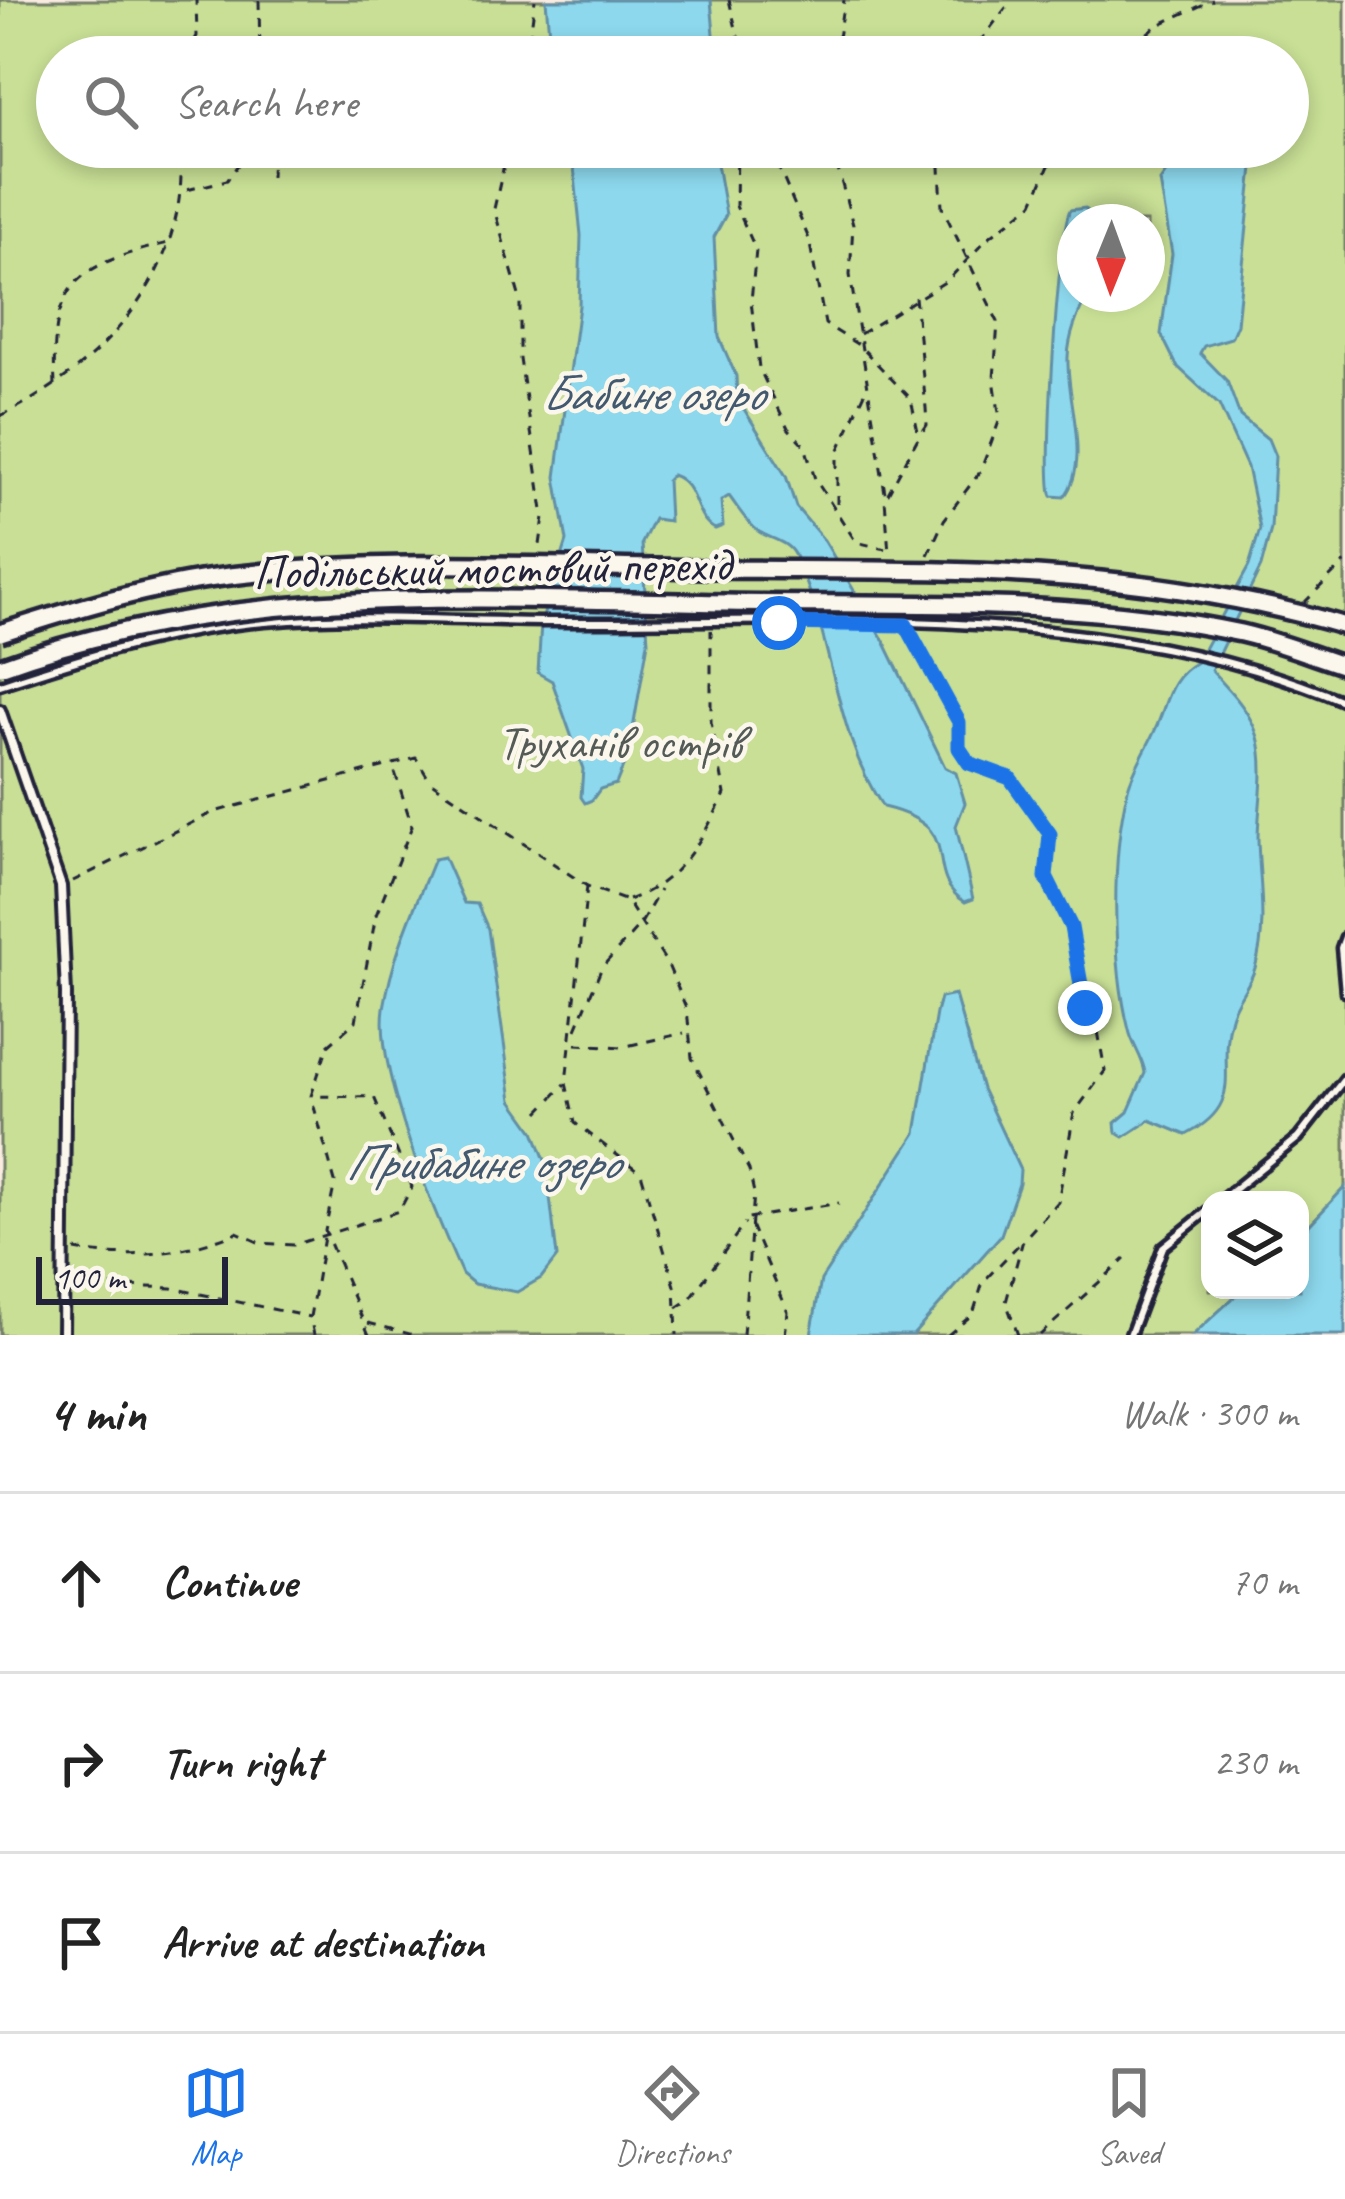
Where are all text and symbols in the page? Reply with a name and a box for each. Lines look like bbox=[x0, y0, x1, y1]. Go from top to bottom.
search box bbox=[36, 36, 1309, 168]
icon: search bbox=[78, 69, 144, 135]
text: Search here bbox=[174, 74, 357, 131]
north arrow bbox=[1057, 204, 1165, 312]
water label: Бабине озеро bbox=[541, 361, 769, 425]
street label: Подільський мостовий перехід bbox=[253, 534, 735, 602]
route start bbox=[752, 596, 806, 650]
park label: Труханів острів bbox=[498, 712, 754, 772]
route end bbox=[1058, 981, 1112, 1035]
water label: Прибабине озеро bbox=[345, 1130, 626, 1194]
map controls bbox=[1201, 1191, 1309, 1299]
button: layers bbox=[1201, 1191, 1309, 1299]
scale bar bbox=[36, 1251, 228, 1304]
text: 100 m bbox=[54, 1257, 125, 1299]
text: 4 min bbox=[48, 1381, 146, 1445]
text: Walk · 300 m bbox=[1121, 1389, 1297, 1438]
icon: ahead bbox=[48, 1550, 114, 1616]
text: Continue bbox=[162, 1554, 296, 1611]
text: 70 m bbox=[1231, 1558, 1297, 1607]
icon: right bbox=[48, 1730, 114, 1796]
text: Turn right bbox=[162, 1734, 320, 1791]
text: 230 m bbox=[1213, 1738, 1297, 1787]
icon: arrive bbox=[48, 1910, 114, 1976]
text: Arrive at destination bbox=[162, 1914, 484, 1971]
tab: Map bbox=[183, 2060, 249, 2174]
tab: Directions bbox=[615, 2060, 730, 2174]
tab: Saved bbox=[1096, 2060, 1162, 2174]

